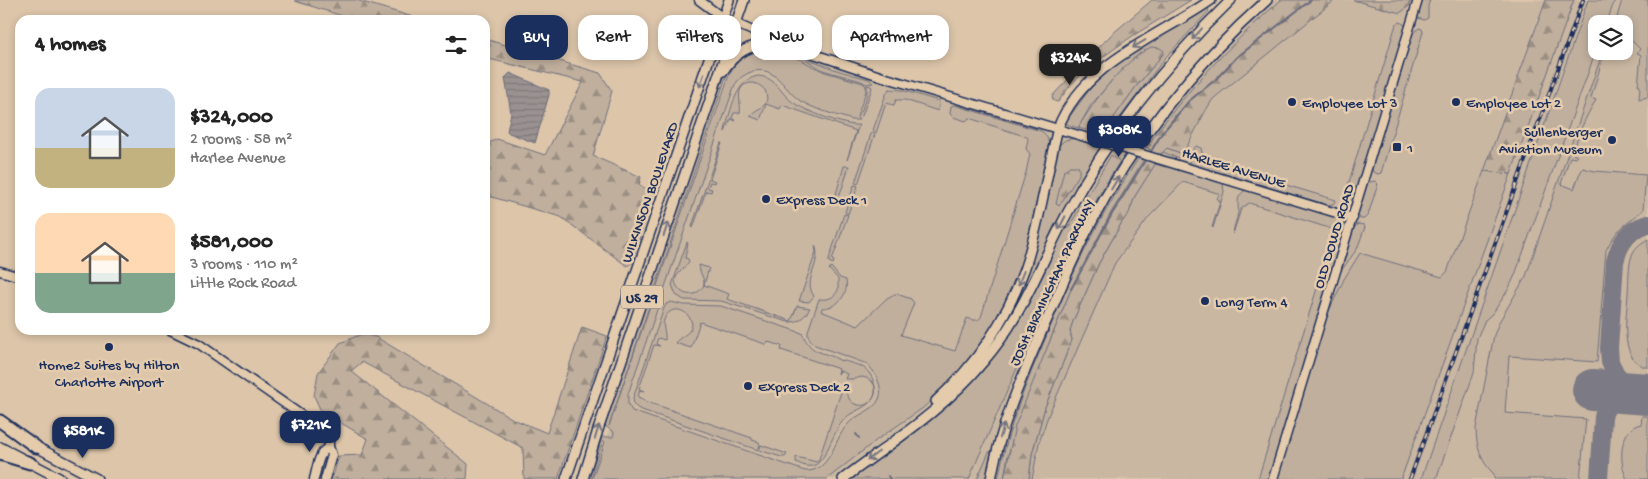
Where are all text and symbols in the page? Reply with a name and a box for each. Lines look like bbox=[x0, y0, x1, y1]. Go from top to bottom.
chip: Buy bbox=[505, 15, 568, 60]
chip: Rent bbox=[578, 15, 648, 60]
chip: Filters bbox=[658, 15, 741, 60]
chip: New bbox=[751, 15, 822, 60]
chip: Apartment bbox=[832, 15, 949, 60]
map controls bbox=[1588, 15, 1633, 60]
button: layers bbox=[1588, 15, 1633, 60]
one-way arrow bbox=[1191, 28, 1203, 41]
icon: filters bbox=[442, 31, 470, 59]
text: 4 homes bbox=[35, 33, 106, 58]
one-way arrow bbox=[1133, 39, 1147, 49]
pin: $324K bbox=[1035, 44, 1105, 86]
text: $324K bbox=[1050, 50, 1090, 69]
one-way arrow bbox=[697, 72, 706, 88]
place label: Employee Lot 3 bbox=[1302, 95, 1398, 113]
place label: Employee Lot 2 bbox=[1466, 95, 1561, 113]
marker: Employee Lot 3 bbox=[1286, 96, 1298, 108]
marker: Employee Lot 2 bbox=[1450, 96, 1462, 108]
text: $324,000 bbox=[190, 106, 273, 131]
icon: home bbox=[75, 108, 135, 168]
pin: $308K bbox=[1084, 116, 1154, 158]
street label: WILKINSON BOULEVARD bbox=[618, 120, 684, 265]
text: $308K bbox=[1098, 122, 1140, 141]
place label: Sullenberger Aviation Museum bbox=[1499, 124, 1604, 159]
text: 2 rooms · 58 m² bbox=[190, 131, 292, 150]
marker: Sullenberger Aviation Museum bbox=[1606, 134, 1618, 146]
place label: 1 bbox=[1406, 140, 1413, 158]
marker: 1 bbox=[1391, 141, 1403, 153]
street label: HARLEE AVENUE bbox=[1179, 145, 1288, 193]
text: Harlee Avenue bbox=[190, 150, 286, 169]
one-way arrow bbox=[1110, 177, 1120, 191]
street label: OLD DOWD ROAD bbox=[1310, 182, 1359, 291]
place label: Express Deck 1 bbox=[776, 192, 867, 210]
marker: Express Deck 1 bbox=[760, 193, 772, 205]
street label: JOSH BIRMINGHAM PARKWAY bbox=[1006, 197, 1099, 369]
one-way arrow bbox=[1057, 215, 1066, 230]
one-way arrow bbox=[662, 221, 671, 237]
text: $581,000 bbox=[190, 231, 273, 256]
icon: home bbox=[75, 233, 135, 293]
text: 3 rooms · 110 m² bbox=[190, 256, 298, 275]
one-way arrow bbox=[1016, 269, 1025, 285]
text: Little Rock Road bbox=[190, 275, 296, 294]
road number: US 29 bbox=[621, 286, 663, 308]
place label: Long Term 4 bbox=[1215, 294, 1288, 312]
marker: Long Term 4 bbox=[1199, 295, 1211, 307]
marker: Home2 Suites by Hilton Charlotte Airport bbox=[103, 341, 115, 353]
place label: Home2 Suites by Hilton Charlotte Airport bbox=[39, 357, 179, 392]
place label: Express Deck 2 bbox=[758, 379, 850, 397]
marker: Express Deck 2 bbox=[742, 380, 754, 392]
pin: $721K bbox=[275, 410, 345, 453]
pin: $581K bbox=[48, 416, 118, 459]
text: $721K bbox=[291, 417, 329, 436]
text: $581K bbox=[63, 423, 103, 442]
one-way arrow bbox=[998, 424, 1007, 440]
one-way arrow bbox=[593, 425, 602, 441]
one-way arrow bbox=[866, 451, 880, 461]

